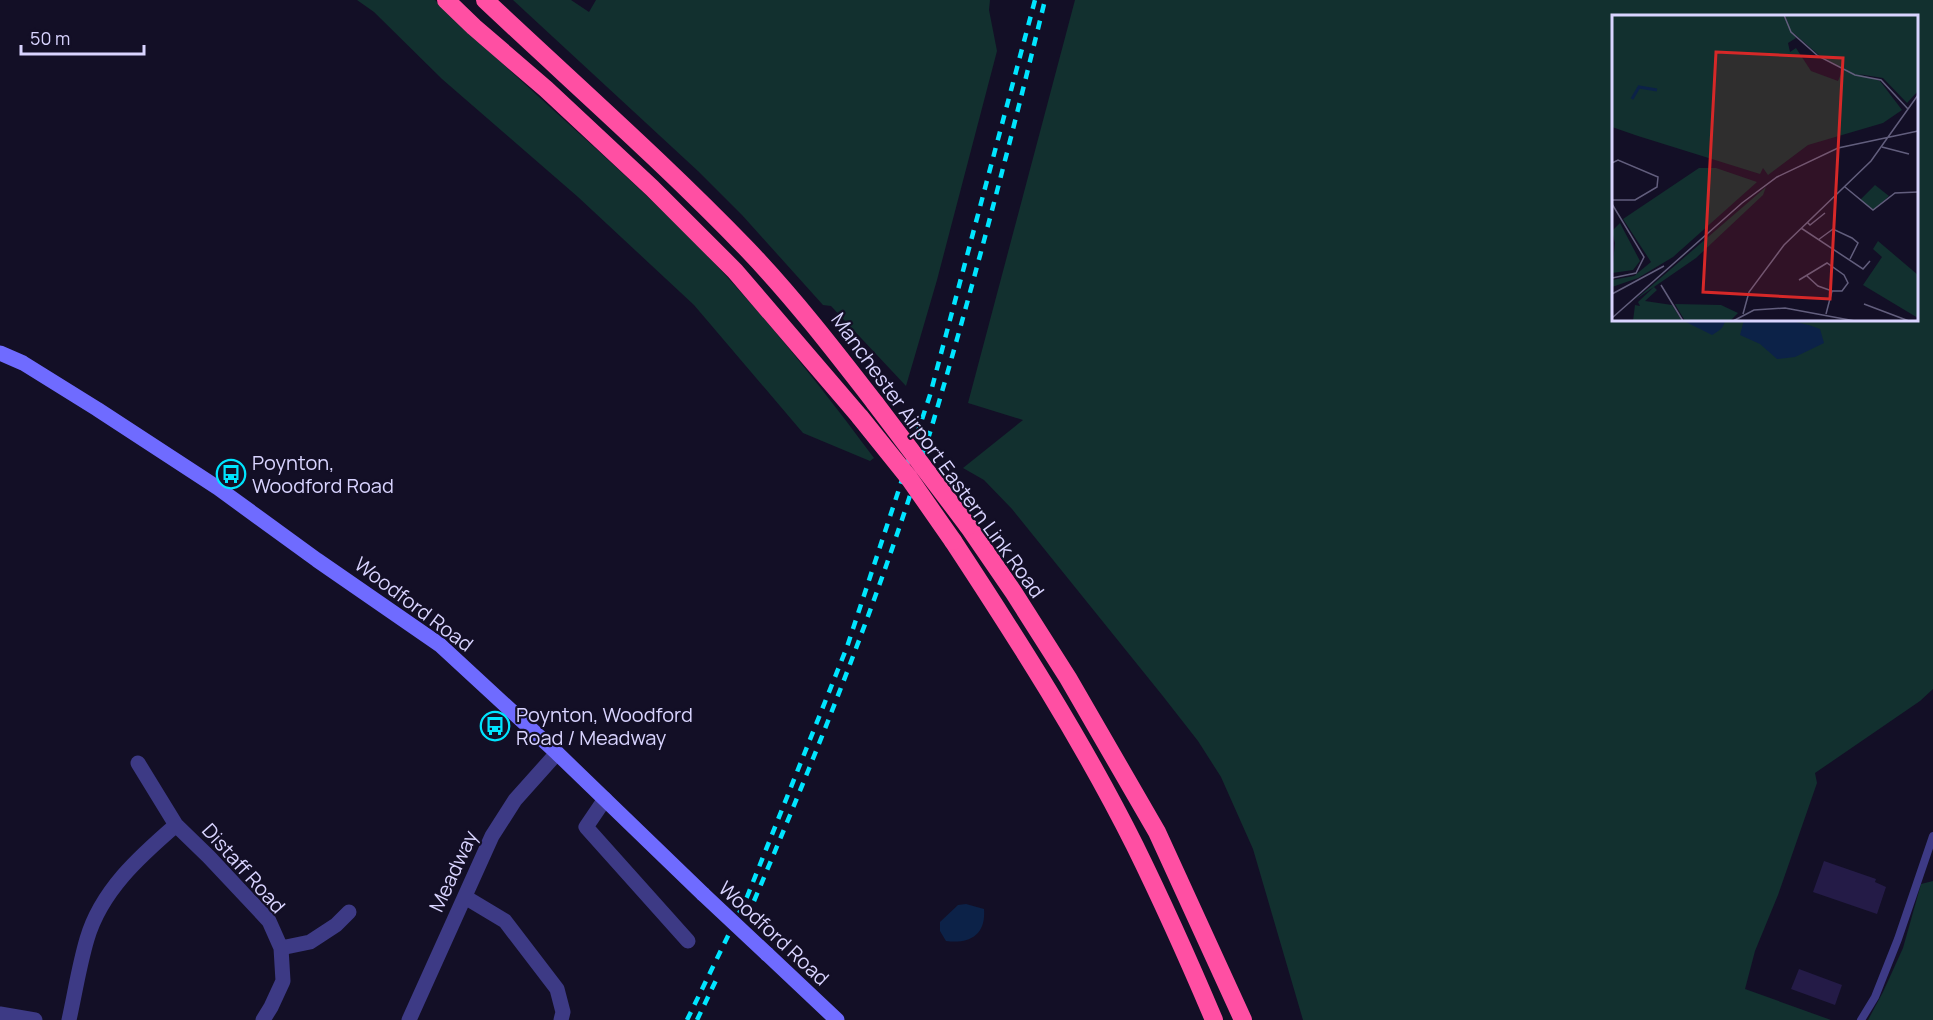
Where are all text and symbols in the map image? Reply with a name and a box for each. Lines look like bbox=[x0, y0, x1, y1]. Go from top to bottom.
inset map bbox=[1612, 15, 1918, 321]
scale bar bbox=[21, 18, 144, 56]
text: 50 m bbox=[30, 26, 70, 50]
street label: Manchester Airport Eastern Link Road bbox=[825, 307, 1051, 603]
place label: Poynton, Woodford Road bbox=[252, 449, 394, 499]
bus stop icon: Poynton, Woodford Road bbox=[215, 458, 247, 490]
street label: Woodford Road bbox=[349, 551, 479, 657]
place label: Poynton, Woodford Road / Meadway bbox=[516, 701, 693, 751]
bus stop icon: Poynton, Woodford Road / Meadway bbox=[479, 710, 511, 742]
street label: Distaff Road bbox=[196, 817, 292, 919]
street label: Meadway bbox=[422, 825, 484, 916]
street label: Woodford Road bbox=[713, 875, 835, 991]

